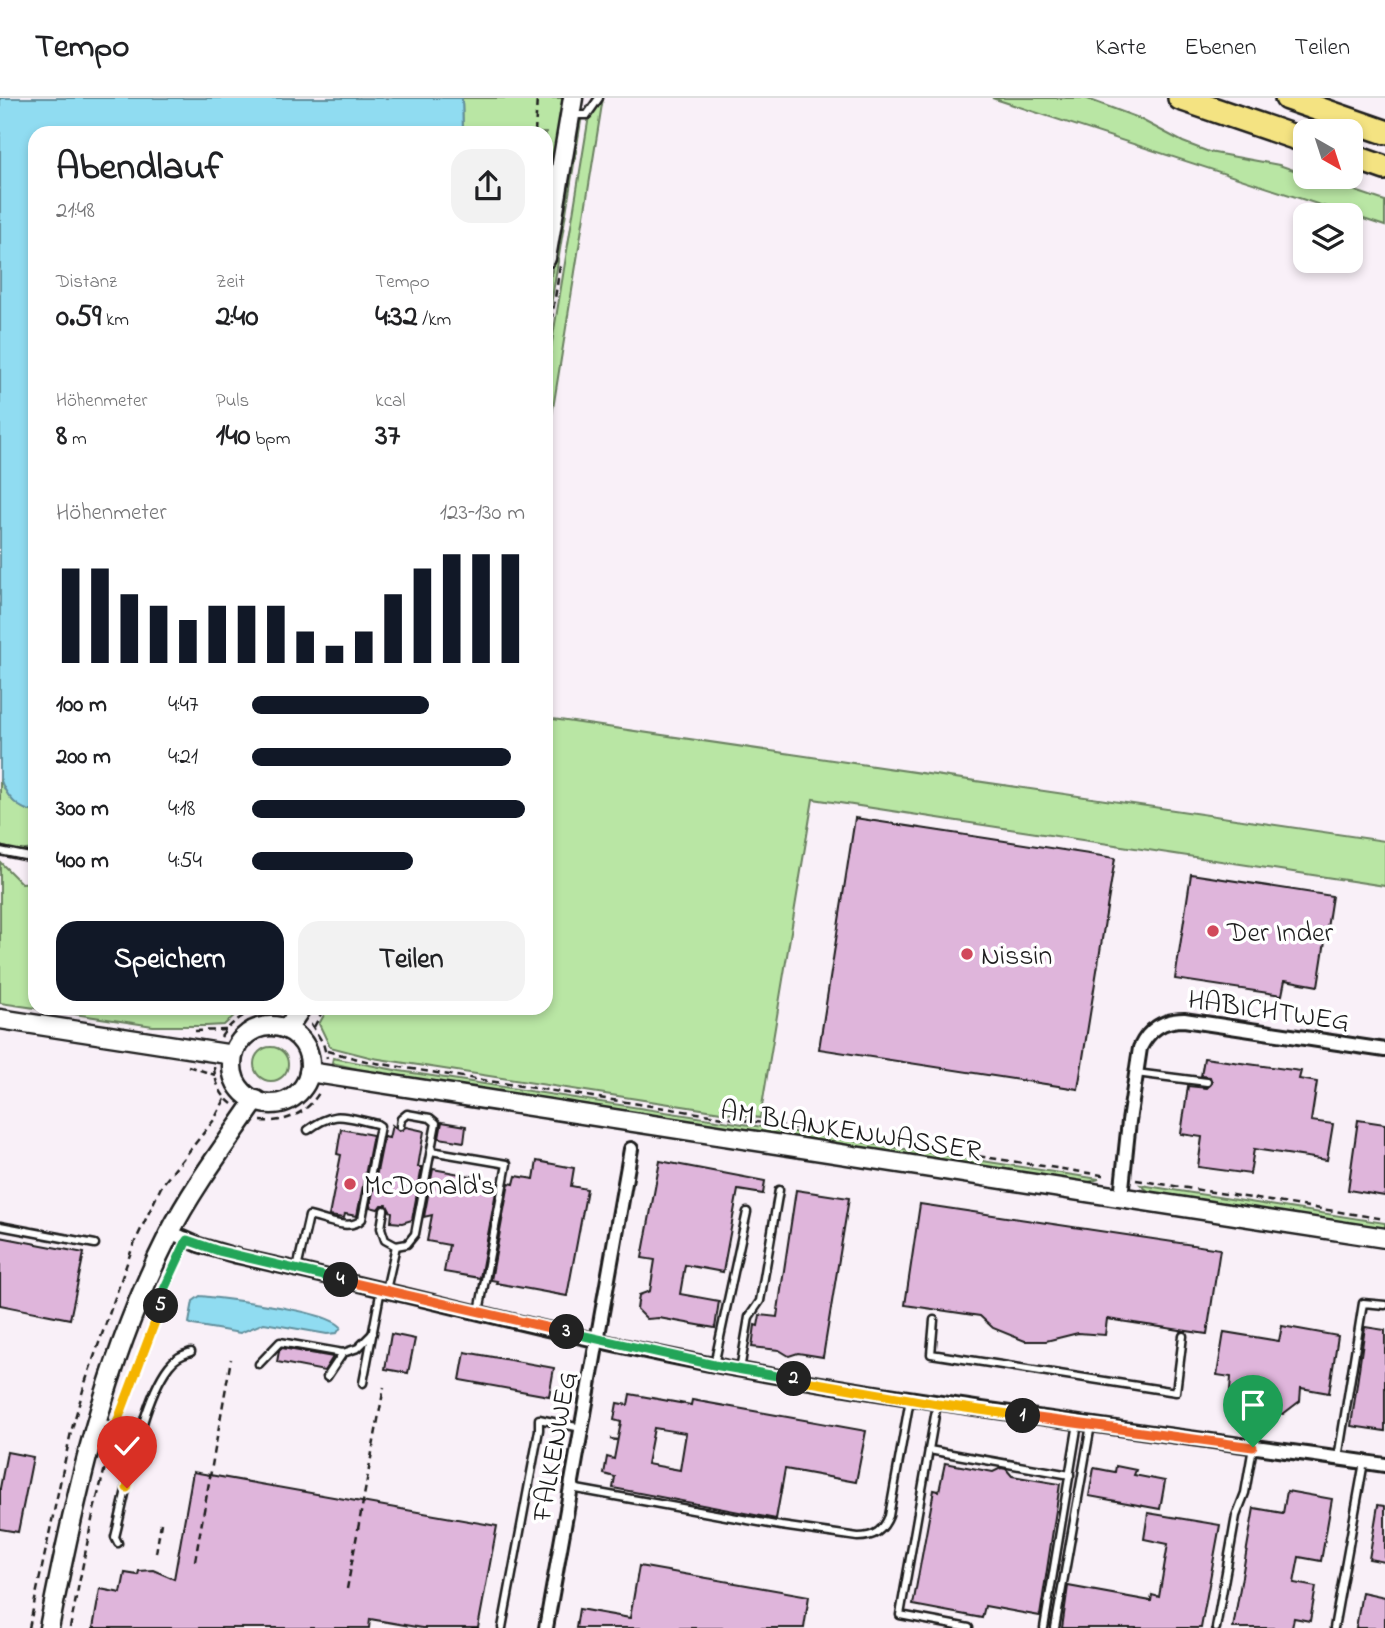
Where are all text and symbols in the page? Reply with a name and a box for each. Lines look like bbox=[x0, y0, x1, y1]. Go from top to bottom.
text: Tempo bbox=[35, 24, 129, 72]
text: Karte bbox=[1095, 31, 1146, 66]
text: Ebenen bbox=[1184, 31, 1257, 66]
text: Teilen bbox=[1295, 31, 1350, 66]
north arrow bbox=[1293, 119, 1363, 189]
map controls bbox=[1293, 119, 1363, 273]
text: Abendlauf bbox=[56, 141, 223, 197]
button: share bbox=[451, 149, 525, 223]
text: 21:48 bbox=[56, 195, 95, 228]
button: layers bbox=[1293, 203, 1363, 273]
text: Distanz bbox=[56, 269, 117, 296]
text: Zeit bbox=[216, 269, 245, 296]
text: Tempo bbox=[375, 269, 430, 296]
text: 0.59 bbox=[56, 296, 101, 340]
text: 2:40 bbox=[216, 296, 258, 340]
text: 4:32 bbox=[375, 296, 418, 340]
text: km bbox=[101, 307, 129, 334]
text: /km bbox=[418, 307, 451, 334]
text: Höhenmeter bbox=[56, 388, 147, 415]
text: Puls bbox=[216, 388, 249, 415]
text: kcal bbox=[375, 388, 406, 415]
text: 8 bbox=[56, 415, 67, 459]
text: 140 bbox=[216, 415, 251, 459]
text: 37 bbox=[375, 415, 400, 459]
text: m bbox=[67, 426, 87, 453]
text: bpm bbox=[251, 426, 290, 453]
text: Höhenmeter bbox=[56, 497, 167, 530]
text: 123–130 m bbox=[440, 497, 525, 530]
text: 100 m bbox=[56, 689, 107, 722]
text: 4:47 bbox=[168, 689, 198, 722]
text: 200 m bbox=[56, 741, 111, 774]
text: 4:21 bbox=[168, 741, 198, 774]
text: 300 m bbox=[56, 793, 109, 826]
text: 4:18 bbox=[168, 793, 195, 826]
text: 400 m bbox=[56, 845, 109, 878]
text: 4:54 bbox=[168, 845, 202, 878]
place label: Der Inder bbox=[1226, 914, 1333, 955]
button: Speichern bbox=[56, 921, 284, 1001]
button: Teilen bbox=[298, 921, 525, 1001]
marker: Der Inder bbox=[1205, 923, 1221, 939]
place label: Nissin bbox=[981, 937, 1052, 978]
marker: Nissin bbox=[959, 946, 975, 962]
street label: HABICHTWEG bbox=[1185, 981, 1352, 1044]
street label: AM BLANKENWASSER bbox=[717, 1092, 984, 1173]
place label: McDonald's bbox=[364, 1167, 495, 1208]
marker: McDonald's bbox=[342, 1176, 358, 1192]
pin: 4 bbox=[324, 1262, 358, 1298]
text: 4 bbox=[337, 1266, 344, 1293]
pin: 5 bbox=[144, 1288, 178, 1324]
text: 5 bbox=[155, 1292, 166, 1319]
pin: 3 bbox=[550, 1314, 584, 1350]
text: 3 bbox=[563, 1318, 570, 1345]
pin: 2 bbox=[776, 1362, 812, 1396]
text: 2 bbox=[789, 1365, 798, 1392]
street label: FALKENWEG bbox=[523, 1368, 590, 1526]
pin bbox=[1223, 1375, 1283, 1447]
icon: arrive bbox=[1234, 1386, 1272, 1424]
pin: 1 bbox=[1006, 1398, 1040, 1434]
text: 1 bbox=[1019, 1402, 1026, 1429]
pin bbox=[97, 1416, 157, 1488]
icon: check bbox=[108, 1427, 146, 1465]

